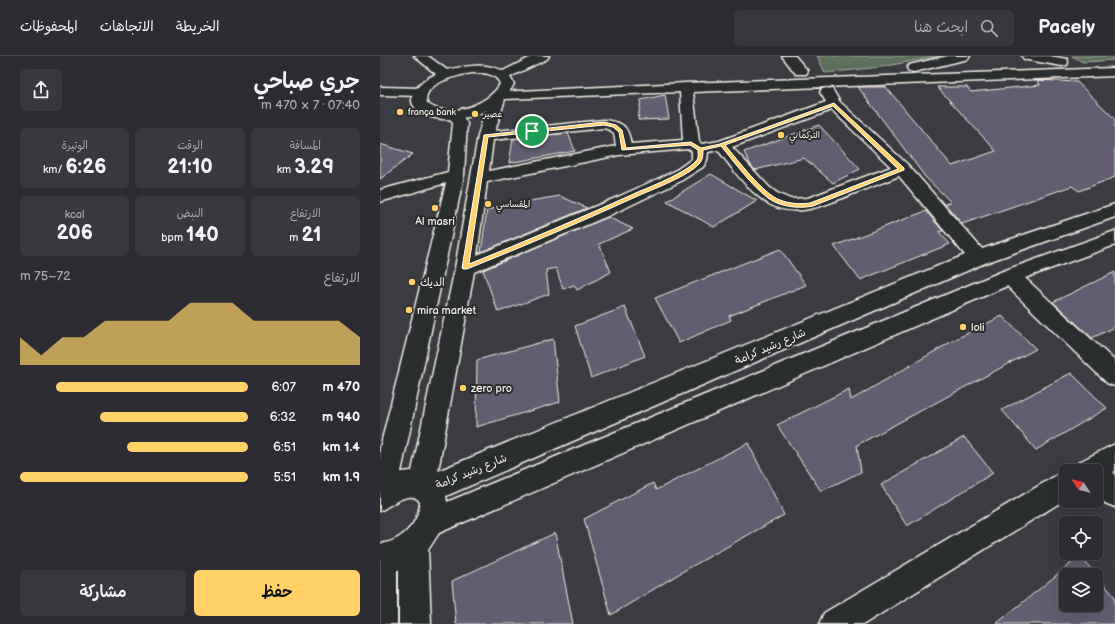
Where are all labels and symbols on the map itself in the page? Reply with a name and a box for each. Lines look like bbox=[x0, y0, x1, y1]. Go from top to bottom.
marker: frança bank bbox=[395, 107, 405, 117]
place label: frança bank bbox=[408, 107, 457, 118]
marker: عصير bbox=[470, 109, 480, 119]
place label: عصير bbox=[482, 109, 502, 120]
pin bbox=[515, 114, 549, 148]
marker: التركماني bbox=[776, 130, 786, 140]
place label: التركماني bbox=[789, 130, 820, 144]
marker: المقساسي bbox=[483, 199, 493, 209]
place label: المقساسي bbox=[496, 199, 530, 213]
marker: Al masri bbox=[430, 203, 440, 213]
place label: Al masri bbox=[415, 215, 455, 228]
place label: الديك bbox=[420, 276, 445, 289]
marker: الديك bbox=[407, 277, 417, 287]
place label: mira market bbox=[417, 304, 477, 317]
marker: mira market bbox=[404, 305, 414, 315]
place label: loli bbox=[971, 321, 985, 334]
marker: loli bbox=[958, 322, 968, 332]
street label: شارع رشيد كرامة bbox=[733, 326, 808, 369]
place label: zero pro bbox=[471, 382, 512, 395]
marker: zero pro bbox=[458, 383, 468, 393]
street label: شارع رشيد كرامة bbox=[434, 451, 509, 494]
north arrow bbox=[1059, 464, 1103, 508]

